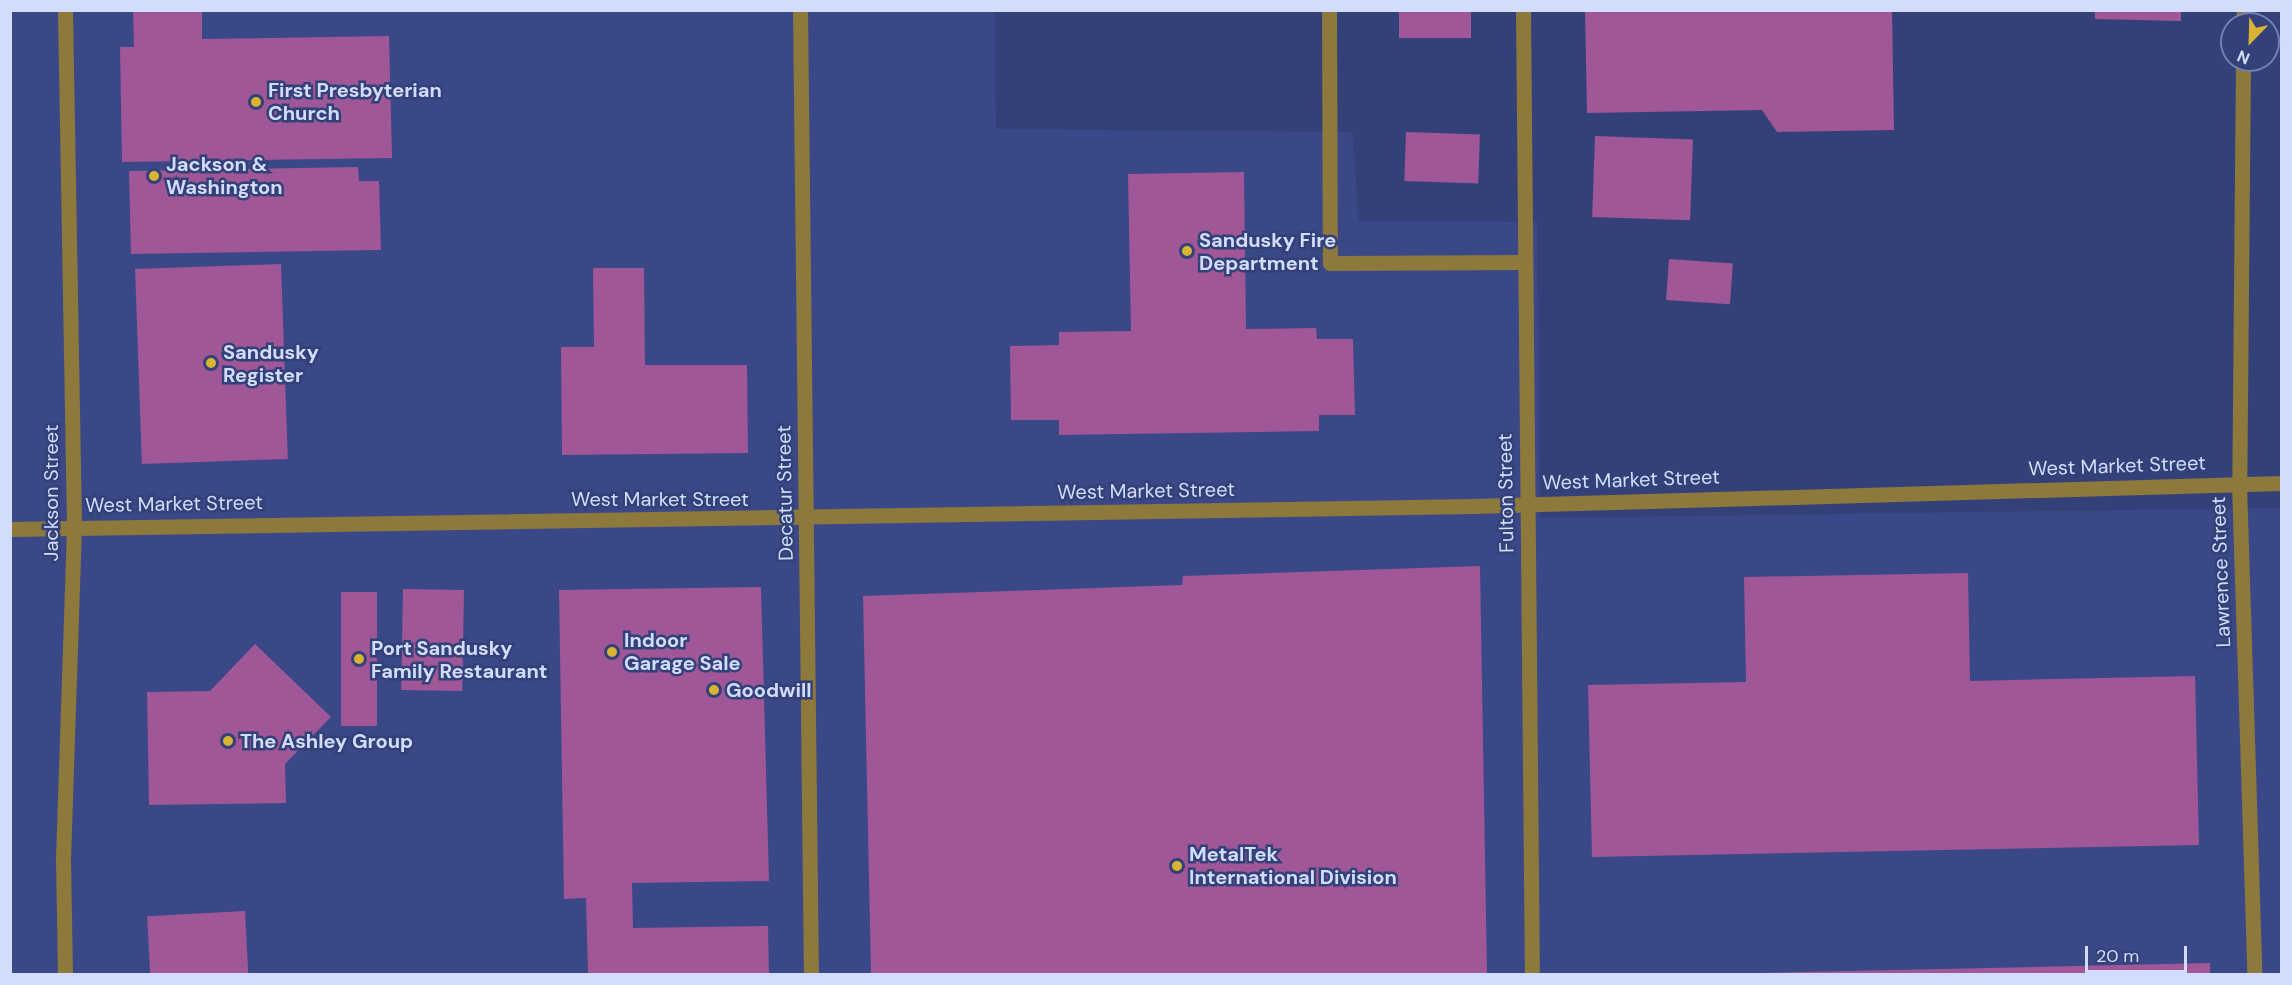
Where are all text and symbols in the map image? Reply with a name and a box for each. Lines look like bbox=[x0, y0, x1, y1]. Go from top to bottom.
north arrow bbox=[2220, 12, 2280, 72]
text: N bbox=[2234, 45, 2253, 69]
place label: First Presbyterian Church bbox=[268, 78, 442, 125]
marker: First Presbyterian Church bbox=[249, 95, 263, 109]
place label: Jackson & Washington bbox=[166, 152, 283, 199]
marker: Jackson & Washington bbox=[147, 169, 161, 183]
place label: Sandusky Fire Department bbox=[1199, 228, 1336, 275]
marker: Sandusky Fire Department bbox=[1180, 244, 1194, 258]
place label: Sandusky Register bbox=[223, 340, 319, 387]
marker: Sandusky Register bbox=[204, 356, 218, 370]
street label: Jackson Street bbox=[39, 424, 63, 562]
street label: Decatur Street bbox=[772, 425, 798, 561]
street label: Fulton Street bbox=[1493, 433, 1519, 553]
street label: West Market Street bbox=[2028, 451, 2206, 481]
street label: West Market Street bbox=[1542, 465, 1720, 495]
street label: West Market Street bbox=[1057, 477, 1235, 505]
street label: West Market Street bbox=[571, 487, 749, 511]
street label: West Market Street bbox=[85, 490, 263, 518]
street label: Lawrence Street bbox=[2206, 496, 2236, 648]
place label: Indoor Garage Sale bbox=[624, 628, 741, 675]
place label: Port Sandusky Family Restaurant bbox=[371, 636, 547, 683]
marker: Indoor Garage Sale bbox=[605, 645, 619, 659]
marker: Port Sandusky Family Restaurant bbox=[352, 652, 366, 666]
place label: Goodwill bbox=[726, 678, 812, 702]
marker: Goodwill bbox=[707, 683, 721, 697]
place label: The Ashley Group bbox=[240, 729, 413, 753]
marker: The Ashley Group bbox=[221, 734, 235, 748]
place label: MetalTek International Division bbox=[1189, 843, 1397, 890]
marker: MetalTek International Division bbox=[1170, 859, 1184, 873]
scale bar bbox=[2088, 934, 2190, 972]
text: 20 m bbox=[2096, 944, 2139, 968]

